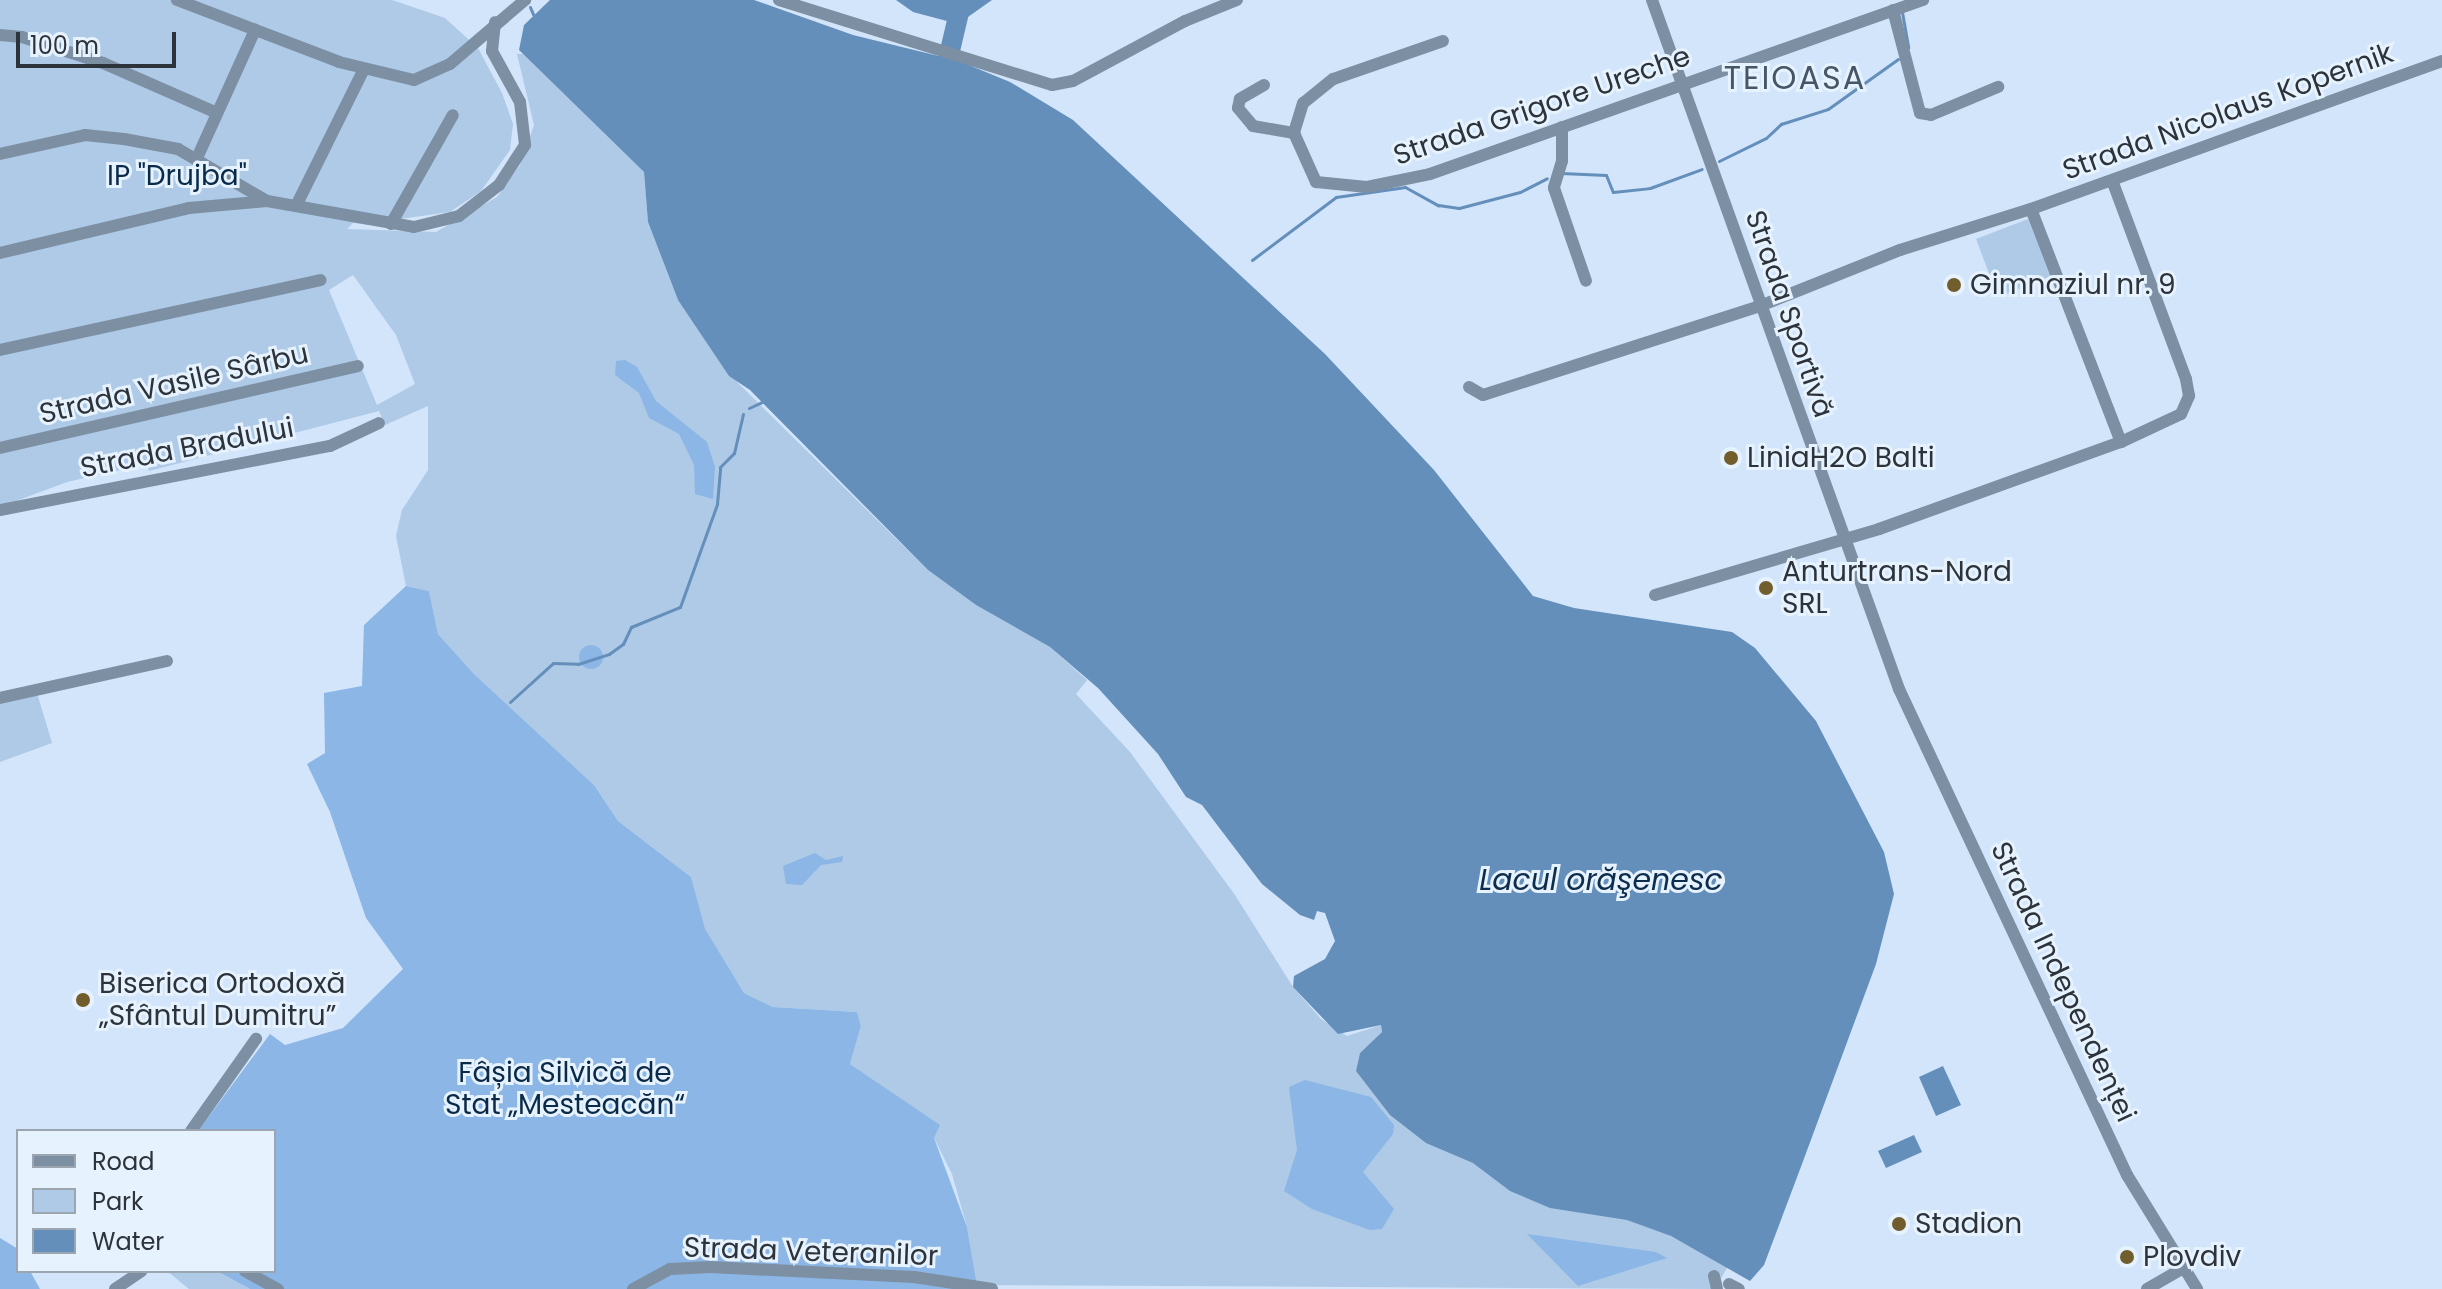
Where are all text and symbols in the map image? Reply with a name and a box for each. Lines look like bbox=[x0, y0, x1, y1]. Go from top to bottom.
scale bar bbox=[20, 16, 180, 66]
text: 100 m bbox=[30, 29, 99, 62]
street label: Strada Nicolaus Kopernik bbox=[2058, 36, 2398, 188]
street label: Strada Grigore Ureche bbox=[1389, 39, 1695, 173]
district label: TEIOASA bbox=[1724, 59, 1866, 97]
park label: IP "Drujba" bbox=[107, 159, 247, 193]
street label: Strada Sportivă bbox=[1738, 206, 1840, 422]
place label: Gimnaziul nr. 9 bbox=[1970, 268, 2176, 302]
marker: Gimnaziul nr. 9 bbox=[1945, 276, 1963, 294]
street label: Strada Vasile Sârbu bbox=[36, 337, 312, 431]
street label: Strada Bradului bbox=[78, 411, 296, 485]
place label: LiniaH2O Balti bbox=[1747, 441, 1935, 475]
marker: LiniaH2O Balti bbox=[1722, 449, 1740, 467]
place label: Anturtrans-Nord SRL bbox=[1782, 555, 2012, 621]
marker: Anturtrans-Nord SRL bbox=[1757, 579, 1775, 597]
street label: Strada Independenței bbox=[1983, 837, 2143, 1127]
water label: Lacul orăşenesc bbox=[1479, 862, 1723, 898]
place label: Biserica Ortodoxă „Sfântul Dumitru” bbox=[99, 967, 346, 1033]
marker: Biserica Ortodoxă „Sfântul Dumitru” bbox=[74, 991, 92, 1009]
park label: Fâșia Silvică de Stat „Mesteacăn“ bbox=[445, 1056, 685, 1122]
legend bbox=[16, 1129, 276, 1273]
text: Road bbox=[92, 1145, 154, 1178]
text: Park bbox=[92, 1185, 143, 1218]
place label: Stadion bbox=[1915, 1207, 2022, 1241]
marker: Stadion bbox=[1890, 1215, 1908, 1233]
text: Water bbox=[92, 1225, 164, 1258]
street label: Strada Veteranilor bbox=[683, 1231, 939, 1273]
place label: Plovdiv bbox=[2143, 1240, 2241, 1274]
marker: Plovdiv bbox=[2118, 1248, 2136, 1266]

